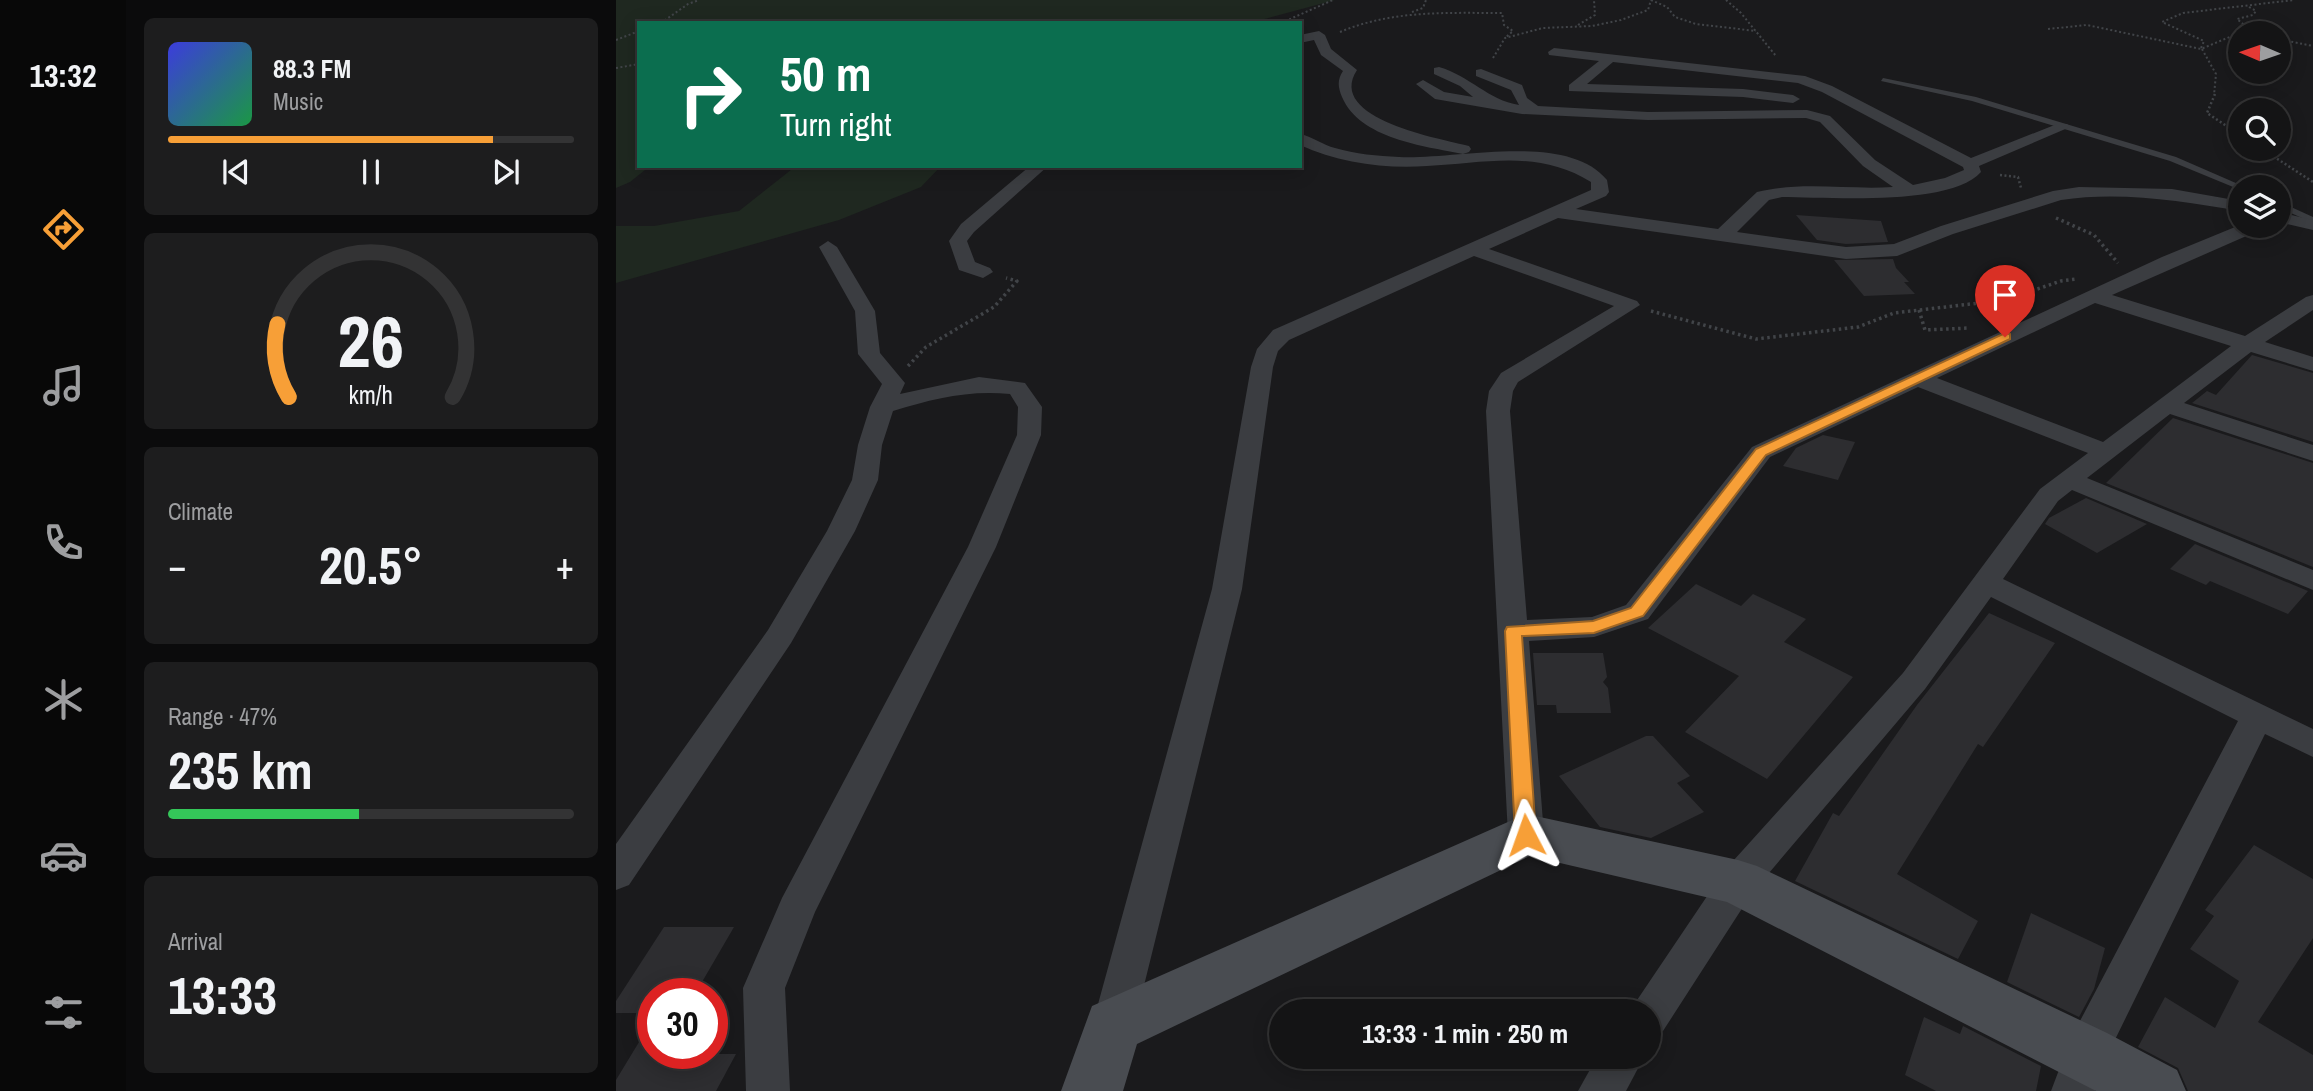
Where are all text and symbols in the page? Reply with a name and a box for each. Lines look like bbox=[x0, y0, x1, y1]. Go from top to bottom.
north arrow bbox=[2228, 21, 2291, 84]
map controls bbox=[2228, 21, 2291, 238]
text: 50 m bbox=[780, 40, 872, 106]
icon: right bbox=[665, 49, 756, 140]
text: 88.3 FM bbox=[273, 51, 351, 86]
text: 13:32 bbox=[29, 54, 97, 97]
text: Music bbox=[273, 86, 323, 117]
button: search bbox=[2228, 98, 2291, 161]
text: Turn right bbox=[780, 103, 892, 146]
icon: previous bbox=[217, 153, 255, 191]
icon: pause bbox=[352, 153, 390, 191]
icon: next bbox=[487, 153, 525, 191]
button: layers bbox=[2228, 175, 2291, 238]
icon: directions bbox=[39, 205, 88, 254]
pin bbox=[1975, 265, 2035, 337]
icon: arrive bbox=[1986, 276, 2024, 314]
text: 26 bbox=[338, 292, 404, 390]
icon: music bbox=[39, 361, 88, 410]
text: km/h bbox=[349, 378, 393, 412]
text: Climate bbox=[168, 496, 233, 527]
icon: phone bbox=[39, 518, 88, 567]
text: 20.5° bbox=[319, 530, 423, 600]
text: − bbox=[168, 540, 186, 591]
text: + bbox=[556, 540, 574, 591]
icon: climate bbox=[39, 675, 88, 724]
text: Range · 47% bbox=[168, 701, 277, 732]
text: 235 km bbox=[168, 735, 313, 805]
position arrow bbox=[1489, 798, 1563, 872]
icon: car bbox=[39, 831, 88, 880]
text: Arrival bbox=[168, 926, 223, 957]
text: 13:33 bbox=[168, 960, 277, 1030]
speed limit sign: 30 bbox=[637, 978, 728, 1069]
icon: filters bbox=[39, 988, 88, 1037]
text: 13:33 · 1 min · 250 m bbox=[1362, 1016, 1568, 1051]

